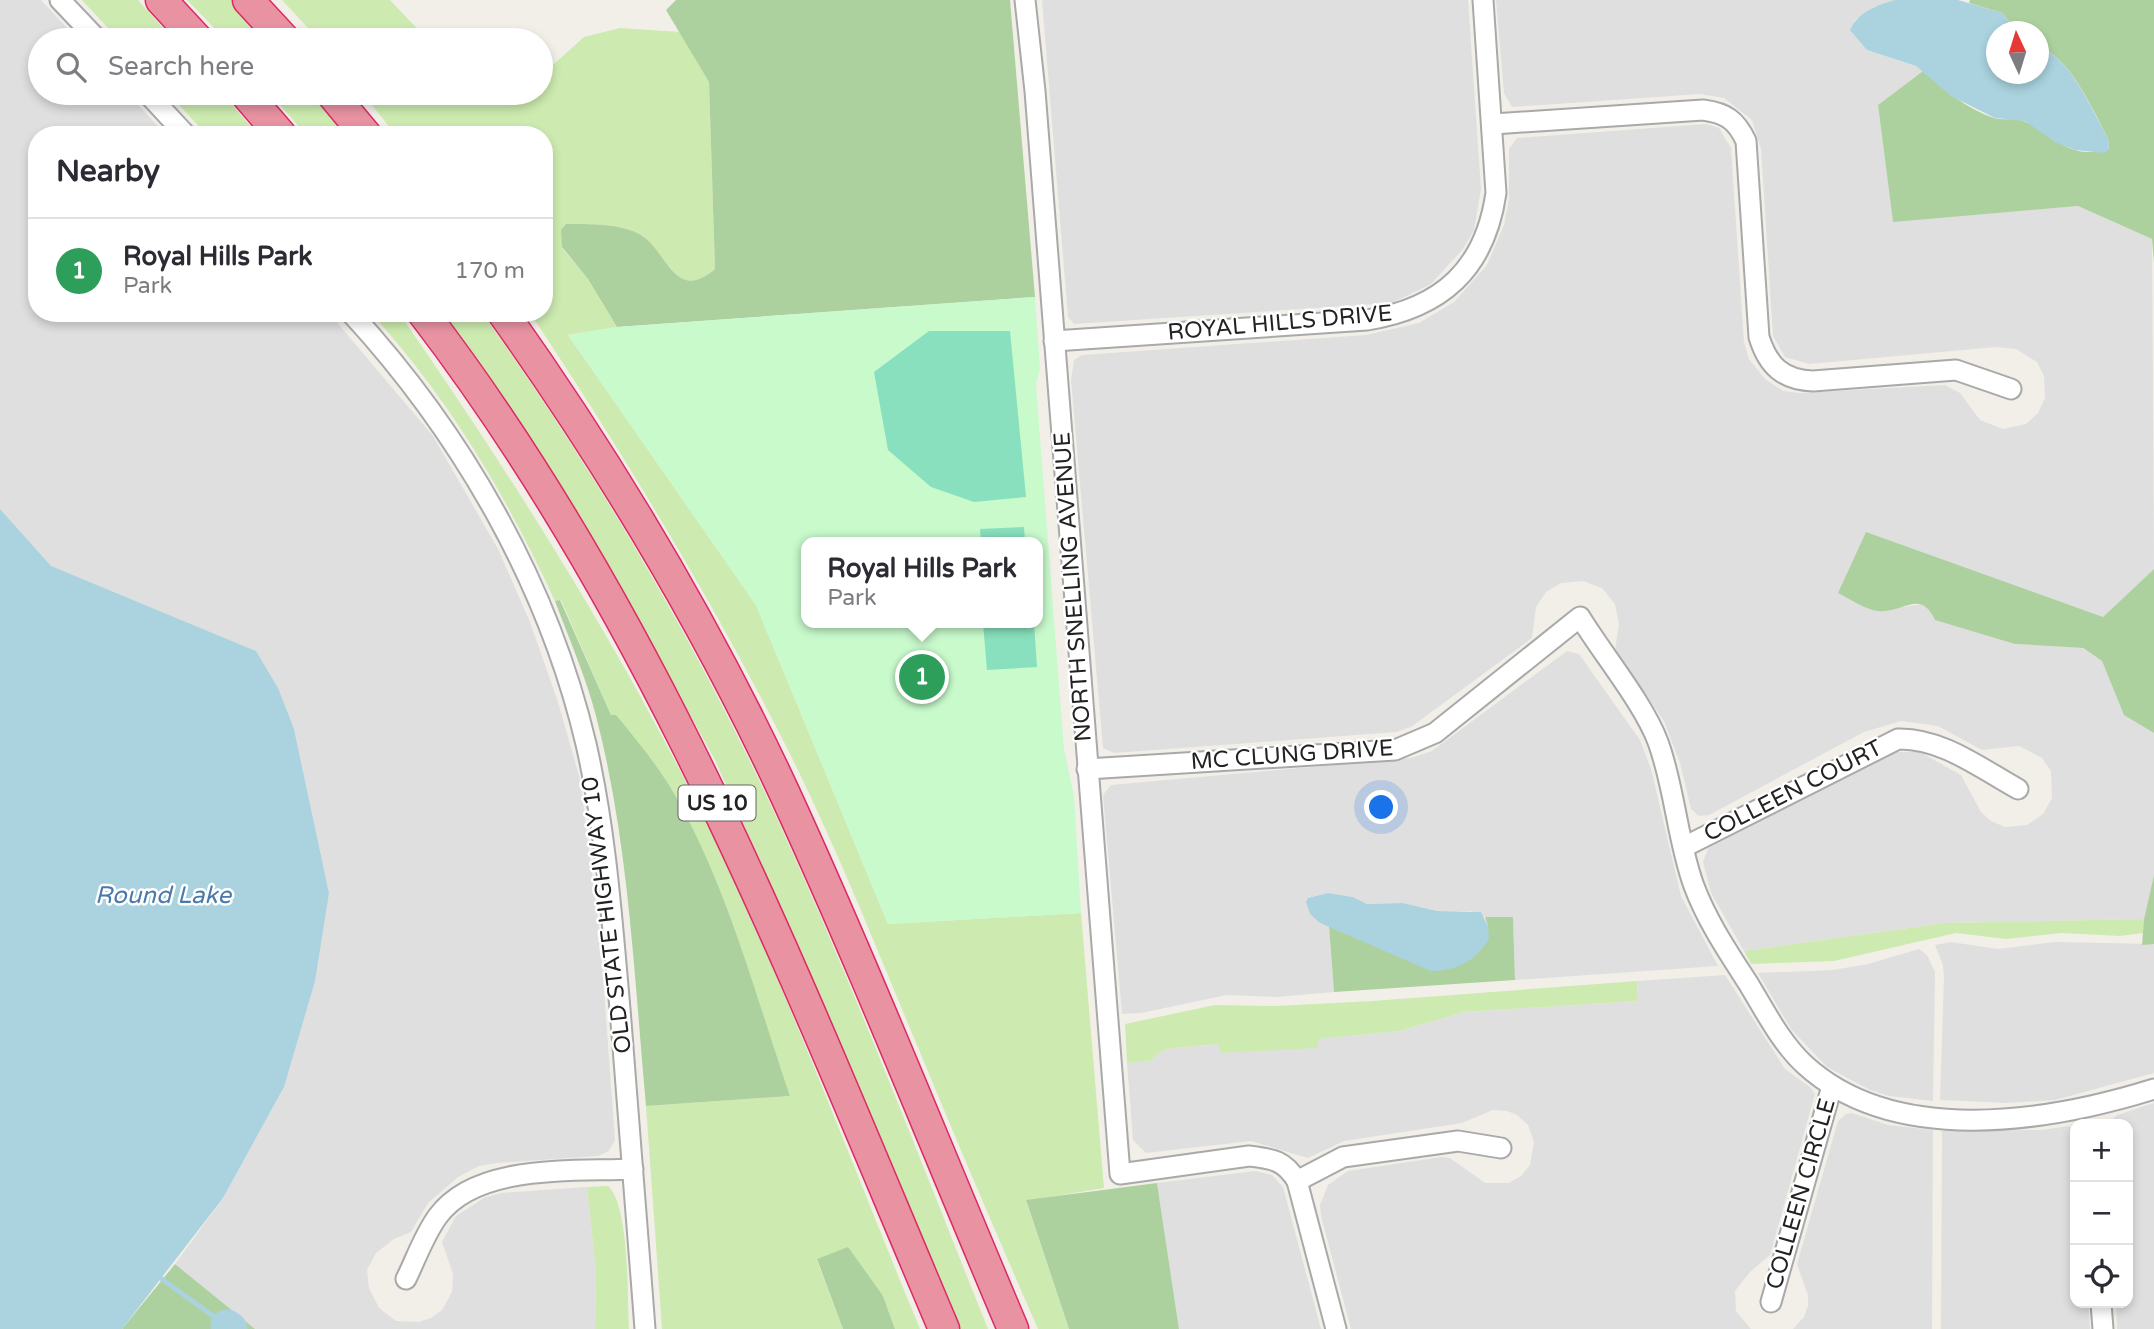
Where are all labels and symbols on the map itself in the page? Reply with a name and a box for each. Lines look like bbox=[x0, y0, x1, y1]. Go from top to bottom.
north arrow bbox=[1986, 21, 2049, 84]
street label: ROYAL HILLS DRIVE bbox=[1167, 299, 1393, 347]
street label: NORTH SNELLING AVENUE bbox=[1048, 431, 1098, 743]
pin: 1 bbox=[899, 651, 945, 703]
street label: MC CLUNG DRIVE bbox=[1190, 734, 1394, 776]
street label: COLLEEN COURT bbox=[1699, 734, 1887, 848]
street label: OLD STATE HIGHWAY 10 bbox=[576, 775, 638, 1055]
road number: US 10 bbox=[678, 786, 756, 820]
your location bbox=[1364, 790, 1398, 824]
water label: Round Lake bbox=[95, 881, 232, 910]
street label: COLLEEN CIRCLE bbox=[1760, 1095, 1842, 1293]

